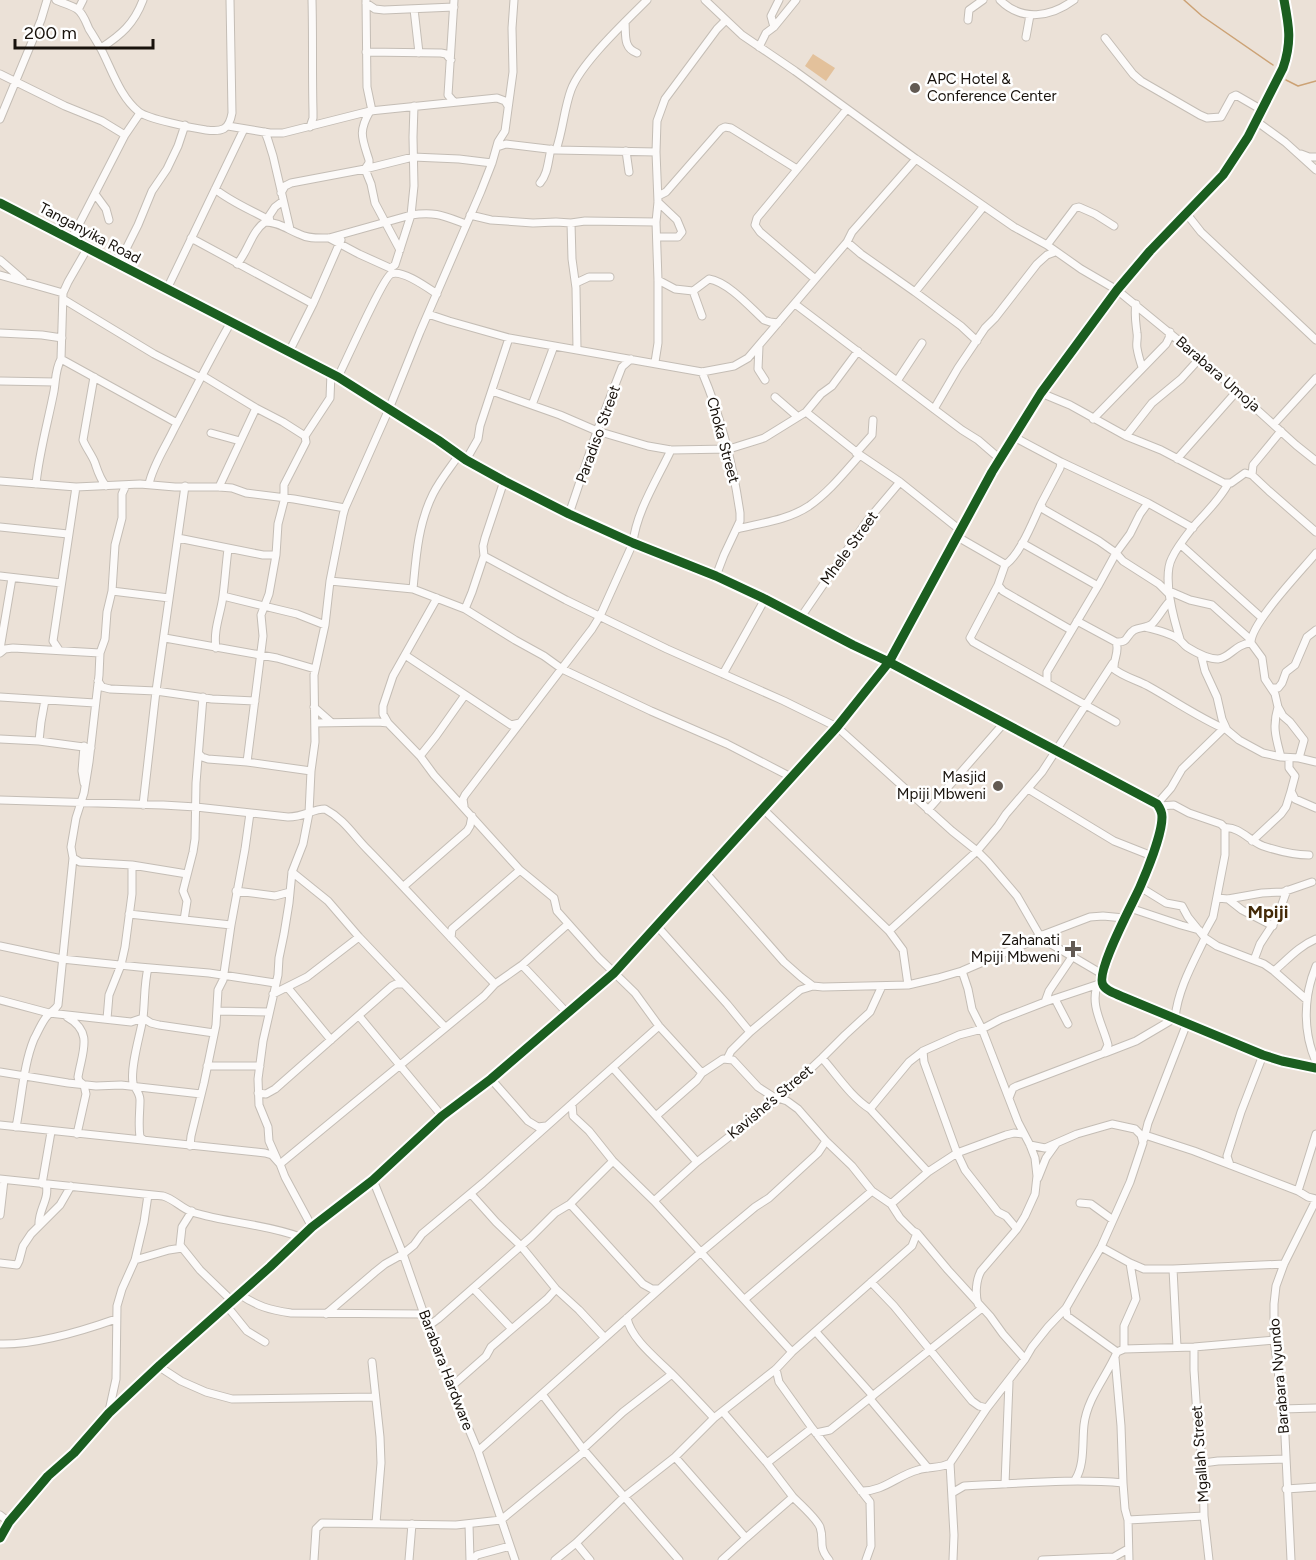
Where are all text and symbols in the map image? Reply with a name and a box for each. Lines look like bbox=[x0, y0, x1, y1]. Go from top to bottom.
scale bar bbox=[15, 12, 153, 50]
text: 200 m bbox=[24, 22, 77, 44]
place label: APC Hotel & Conference Center bbox=[927, 70, 1056, 105]
marker: APC Hotel & Conference Center bbox=[908, 81, 922, 95]
street label: Tanganyika Road bbox=[36, 199, 144, 267]
street label: Barabara Umoja bbox=[1172, 332, 1264, 416]
street label: Paradiso Street bbox=[572, 382, 624, 485]
street label: Choka Street bbox=[703, 395, 743, 485]
street label: Mhele Street bbox=[816, 507, 882, 588]
place label: Masjid Mpiji Mbweni bbox=[897, 768, 986, 803]
marker: Masjid Mpiji Mbweni bbox=[991, 779, 1005, 793]
district label: Mpiji bbox=[1248, 901, 1288, 923]
place label: Zahanati Mpiji Mbweni bbox=[971, 931, 1060, 966]
marker: Zahanati Mpiji Mbweni bbox=[1064, 940, 1082, 958]
street label: Kavishe’s Street bbox=[724, 1061, 817, 1143]
street label: Barabara Hardware bbox=[415, 1307, 477, 1433]
street label: Barabara Nyundo bbox=[1265, 1317, 1293, 1435]
street label: Mgallah Street bbox=[1188, 1404, 1212, 1503]

